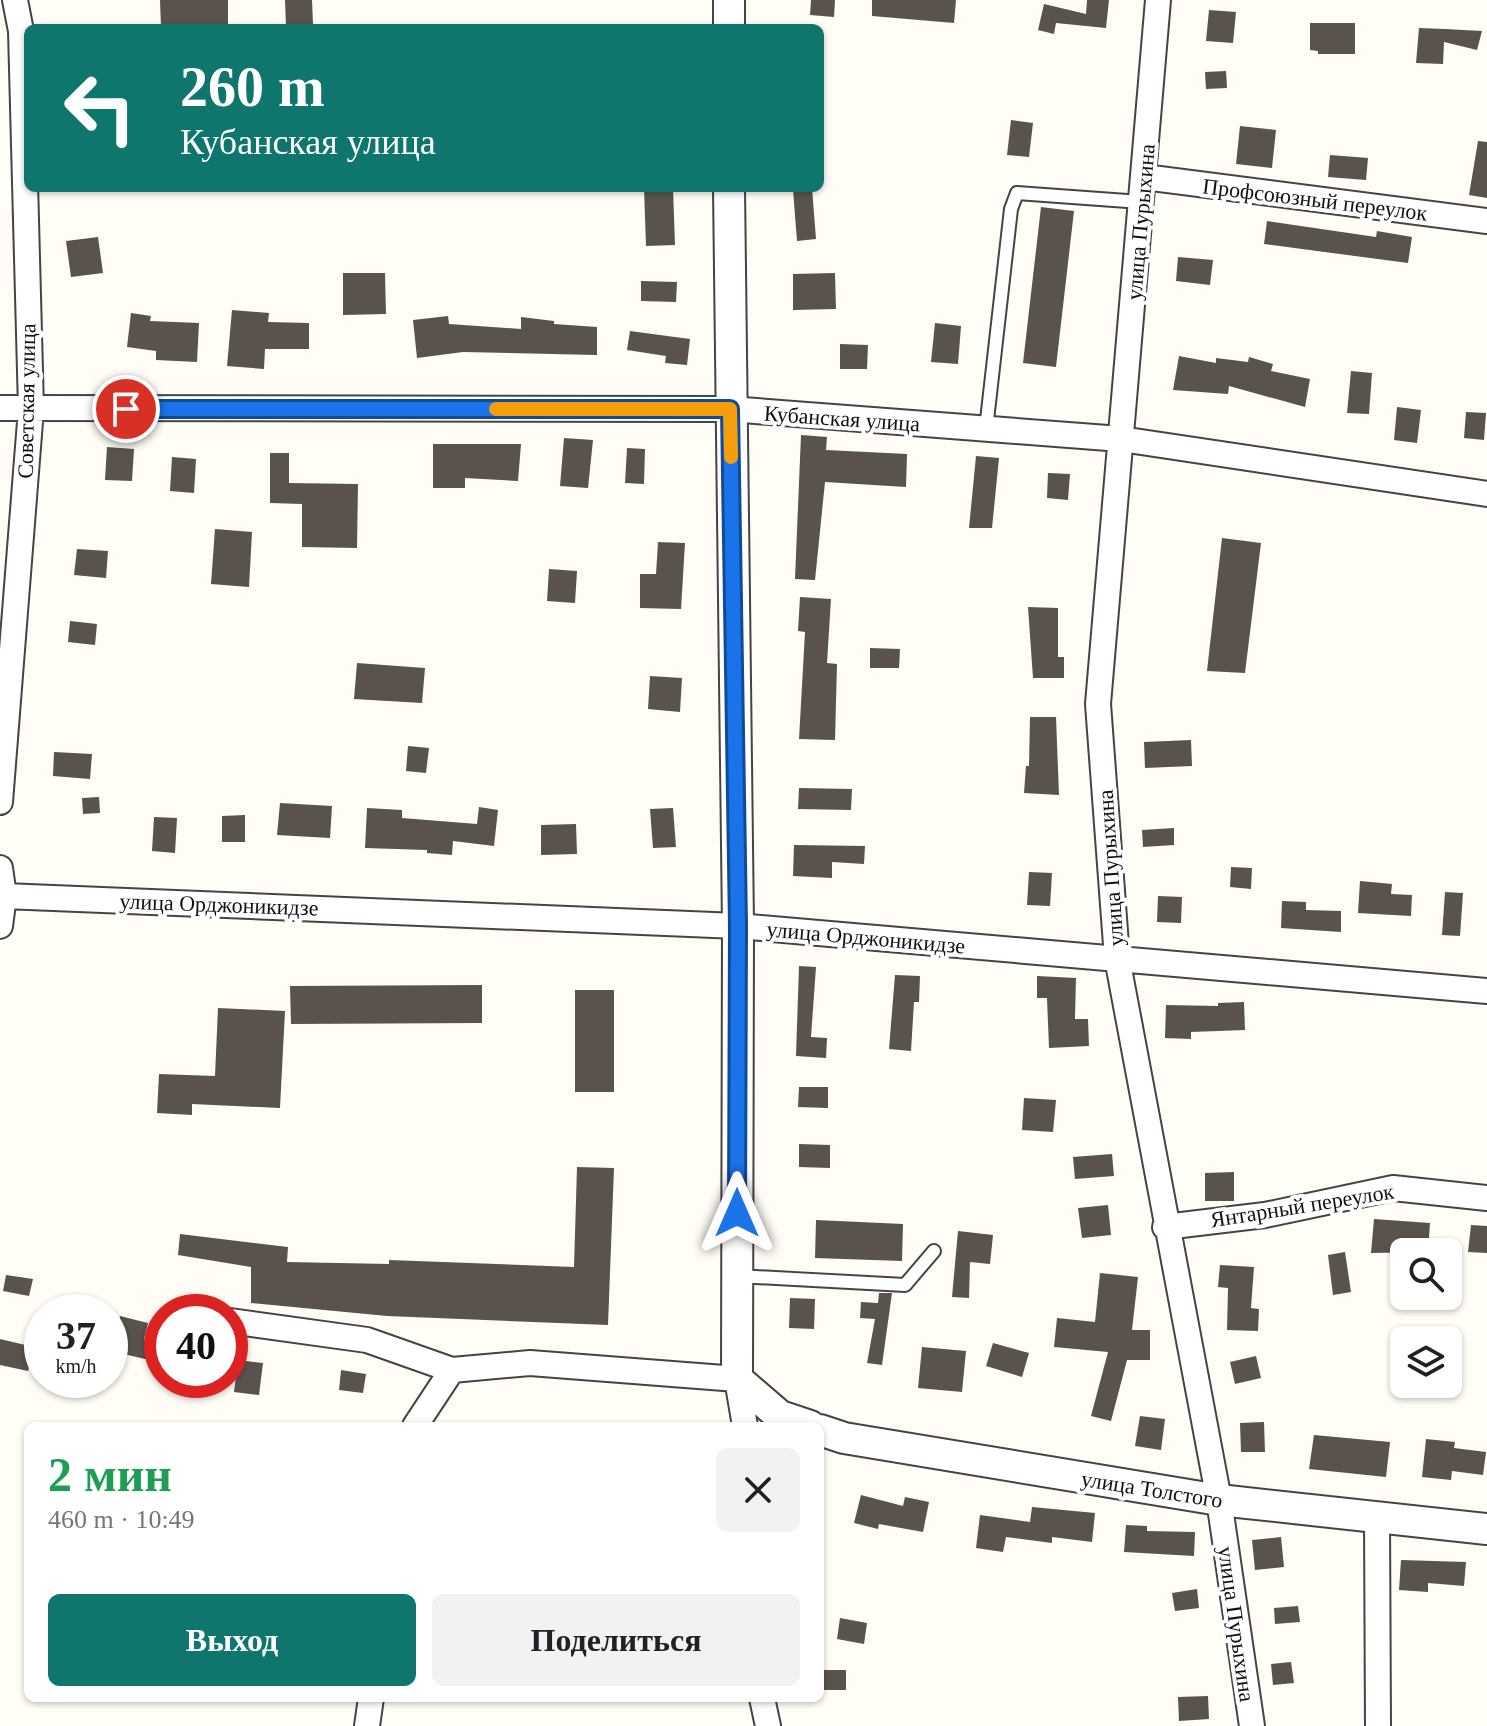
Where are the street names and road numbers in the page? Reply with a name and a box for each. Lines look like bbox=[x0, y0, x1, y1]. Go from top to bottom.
street label: улица Пурыхина bbox=[1121, 143, 1160, 301]
street label: Профсоюзный переулок bbox=[1201, 173, 1429, 226]
street label: Советская улица bbox=[13, 323, 40, 479]
street label: Кубанская улица bbox=[763, 401, 921, 436]
street label: улица Пурыхина bbox=[1093, 789, 1128, 947]
street label: улица Орджоникидзе bbox=[119, 889, 319, 920]
street label: улица Орджоникидзе bbox=[766, 916, 966, 959]
street label: Янтарный переулок bbox=[1209, 1179, 1396, 1232]
street label: улица Толстого bbox=[1079, 1466, 1224, 1513]
street label: улица Пурыхина bbox=[1213, 1545, 1260, 1704]

